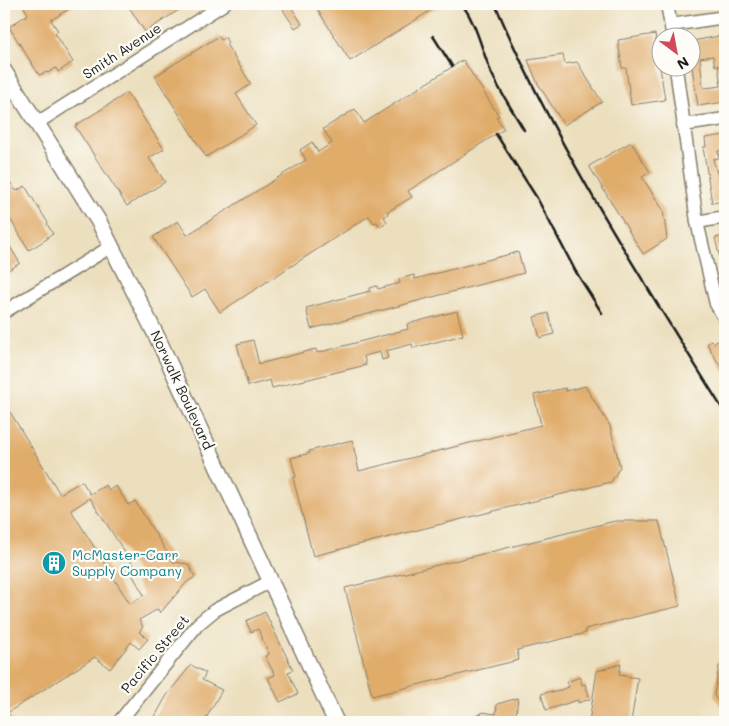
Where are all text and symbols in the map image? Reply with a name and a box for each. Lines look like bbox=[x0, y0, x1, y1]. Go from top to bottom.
street label: Smith Avenue bbox=[79, 18, 165, 83]
north arrow bbox=[652, 28, 702, 78]
text: N bbox=[674, 53, 693, 74]
street label: Norwalk Boulevard bbox=[146, 327, 218, 453]
place label: McMaster-Carr Supply Company bbox=[72, 545, 182, 580]
building icon: McMaster-Carr Supply Company bbox=[41, 550, 67, 576]
street label: Pacific Street bbox=[116, 610, 193, 697]

